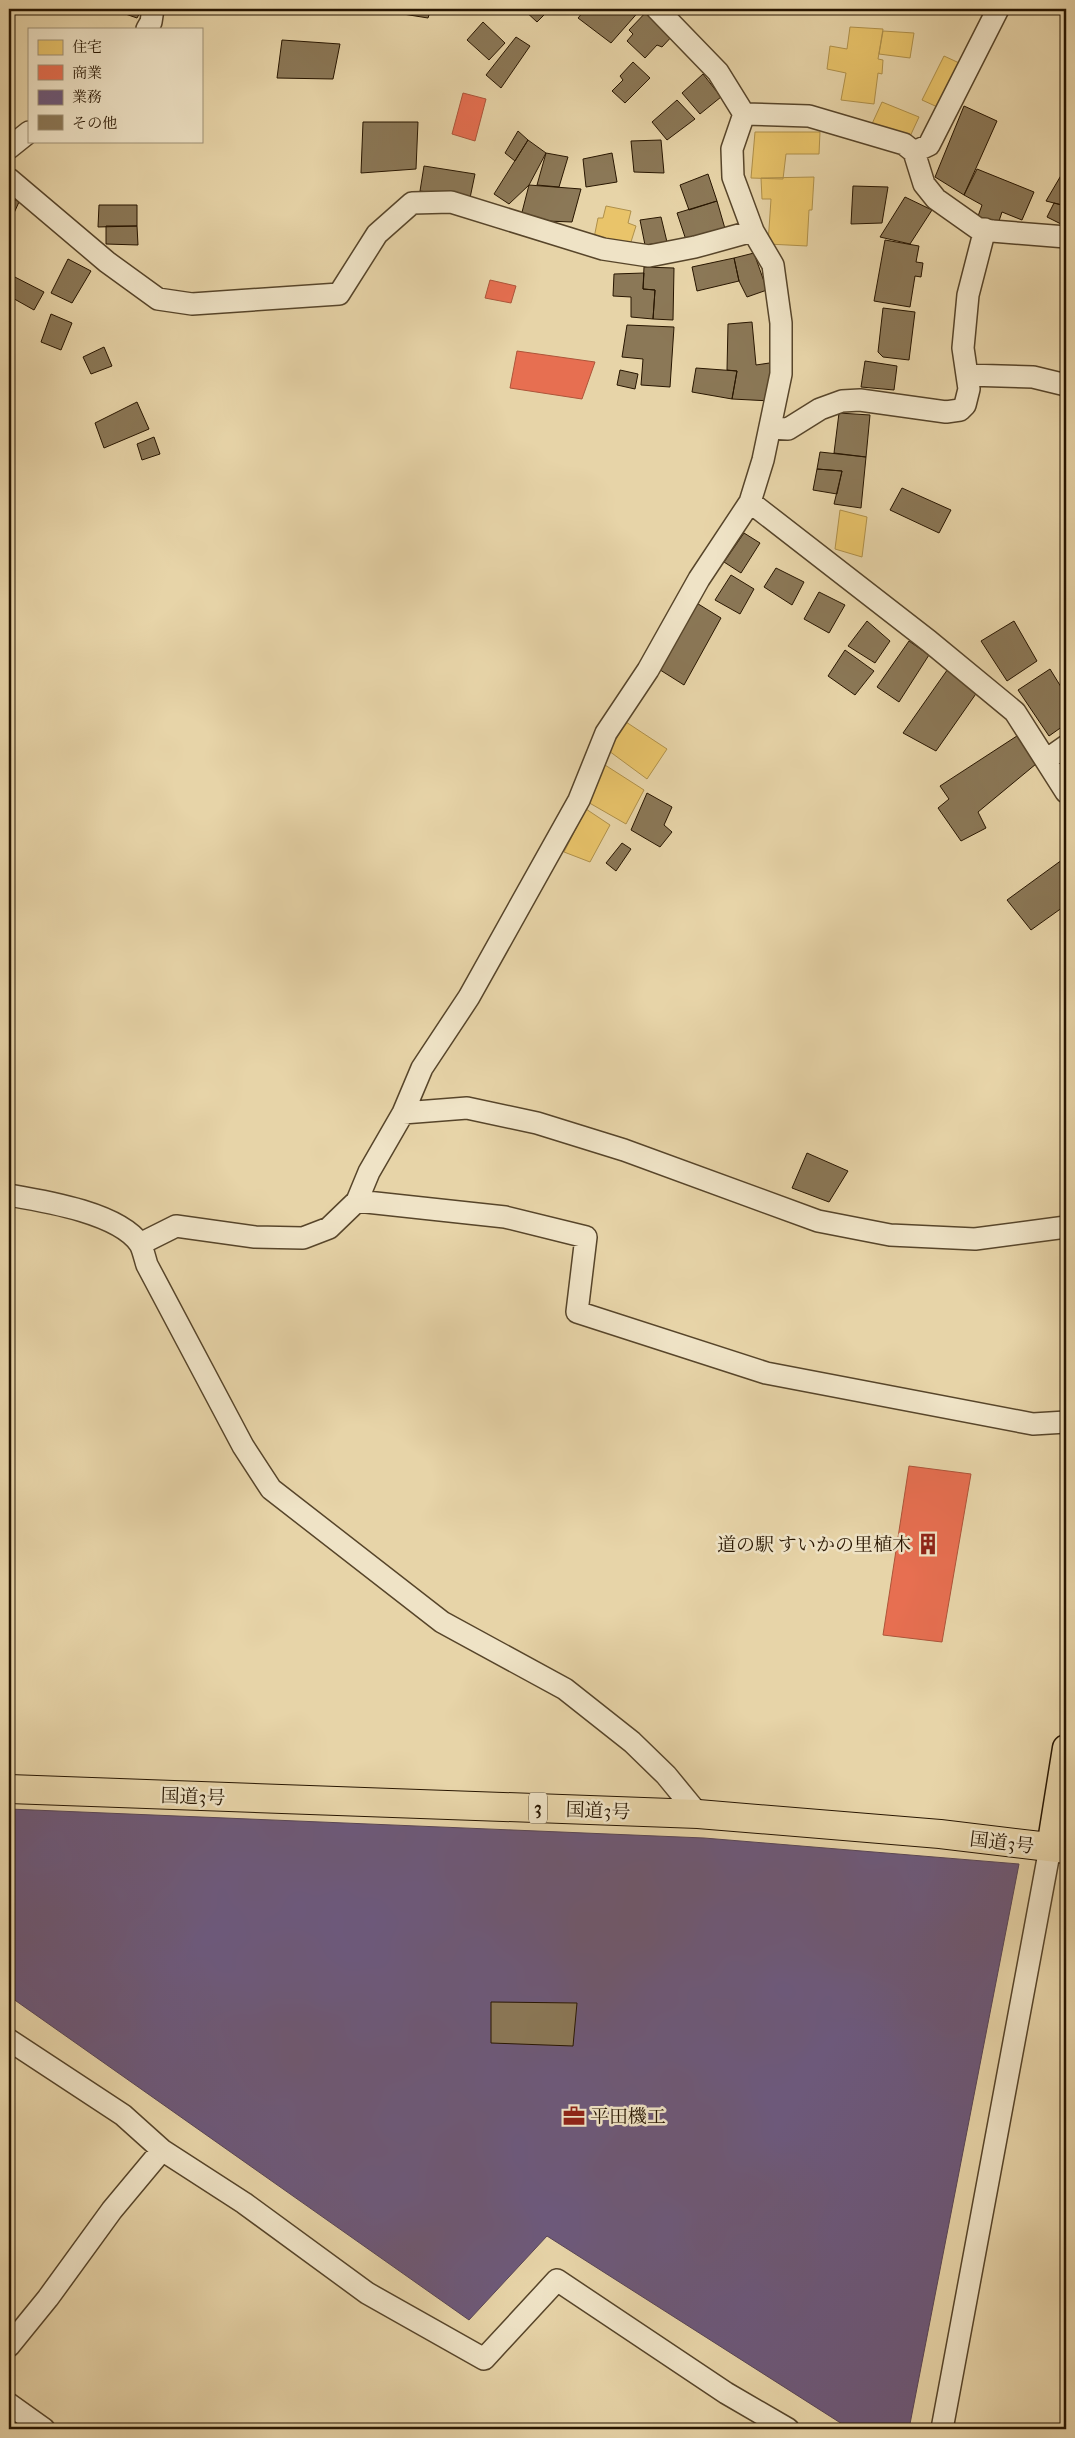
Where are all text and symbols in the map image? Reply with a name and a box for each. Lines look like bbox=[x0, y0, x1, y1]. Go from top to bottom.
legend bbox=[28, 28, 202, 142]
text: 住宅 bbox=[72, 38, 102, 56]
text: 商業 bbox=[72, 64, 102, 82]
text: 業務 bbox=[72, 88, 102, 106]
text: その他 bbox=[72, 114, 117, 132]
building icon: 道の駅 すいかの里植木 bbox=[915, 1531, 941, 1557]
place label: 道の駅 すいかの里植木 bbox=[717, 1534, 911, 1556]
street label: 国道3号 bbox=[160, 1785, 226, 1809]
road number: 3 bbox=[529, 1792, 547, 1824]
street label: 国道3号 bbox=[565, 1799, 631, 1823]
street label: 国道3号 bbox=[968, 1828, 1035, 1858]
office icon: 平田機工 bbox=[561, 2103, 587, 2129]
place label: 平田機工 bbox=[590, 2106, 666, 2128]

